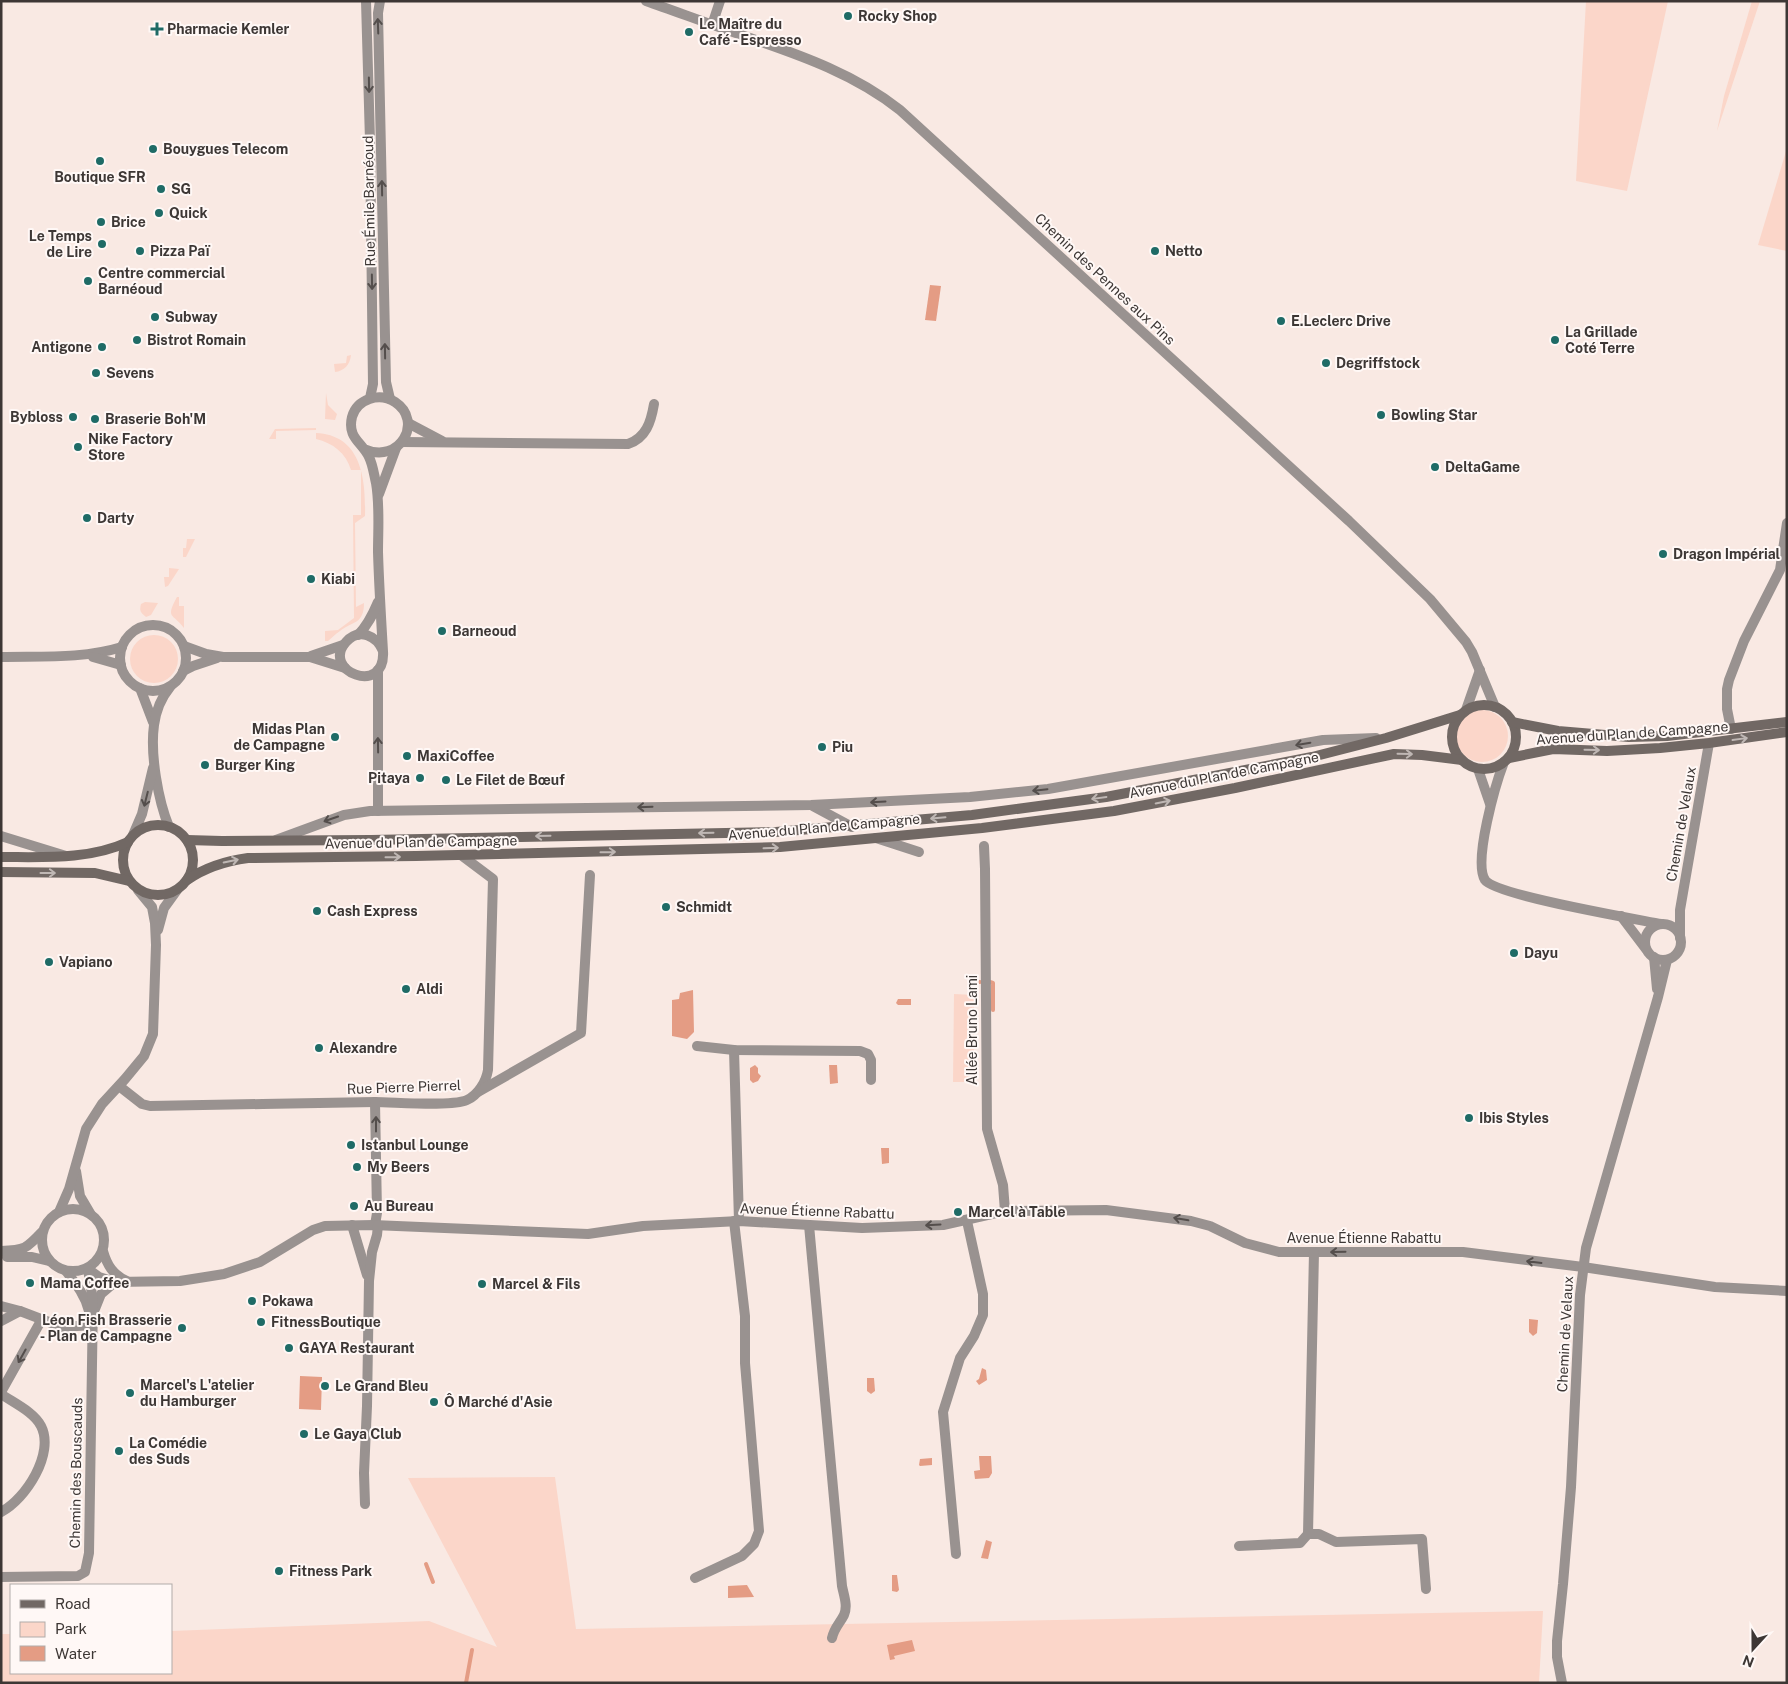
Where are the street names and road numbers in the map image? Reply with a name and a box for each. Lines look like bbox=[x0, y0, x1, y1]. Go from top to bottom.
street label: Rue Émile Barnéoud bbox=[359, 135, 378, 267]
street label: Chemin des Pennes aux Pins bbox=[1032, 210, 1178, 348]
street label: Avenue du Plan de Campagne bbox=[1535, 718, 1729, 748]
street label: Avenue du Plan de Campagne bbox=[1128, 749, 1320, 801]
street label: Chemin de Velaux bbox=[1663, 765, 1699, 883]
street label: Avenue du Plan de Campagne bbox=[727, 811, 921, 843]
street label: Avenue du Plan de Campagne bbox=[324, 832, 518, 852]
street label: Allée Bruno Lami bbox=[964, 975, 980, 1085]
street label: Rue Pierre Pierrel bbox=[347, 1077, 461, 1097]
street label: Avenue Étienne Rabattu bbox=[739, 1199, 895, 1222]
street label: Avenue Étienne Rabattu bbox=[1287, 1229, 1441, 1246]
street label: Chemin de Velaux bbox=[1554, 1275, 1576, 1393]
street label: Chemin des Bouscauds bbox=[67, 1398, 85, 1548]

